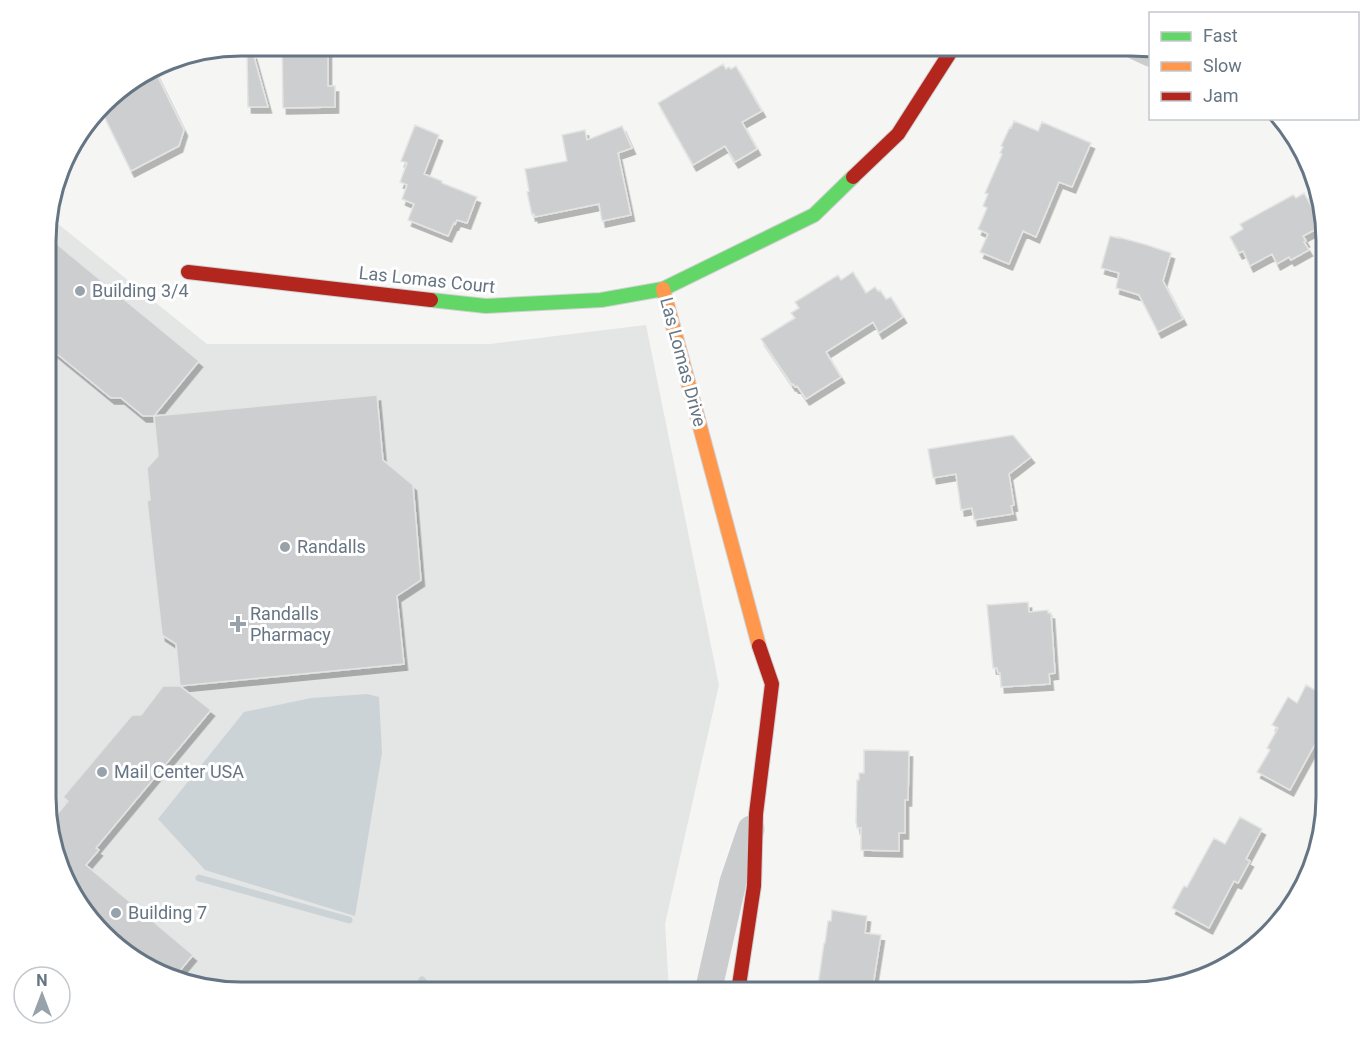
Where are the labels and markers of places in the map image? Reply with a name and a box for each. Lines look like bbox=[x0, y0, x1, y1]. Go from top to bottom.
place label: Building 3/4 bbox=[92, 280, 189, 301]
marker: Building 3/4 bbox=[73, 284, 87, 298]
place label: Randalls bbox=[297, 536, 366, 557]
marker: Randalls bbox=[278, 540, 292, 554]
place label: Randalls Pharmacy bbox=[250, 603, 331, 645]
marker: Randalls Pharmacy bbox=[231, 617, 245, 631]
place label: Mail Center USA bbox=[114, 761, 244, 782]
marker: Mail Center USA bbox=[95, 765, 109, 779]
place label: Building 7 bbox=[128, 902, 207, 923]
marker: Building 7 bbox=[109, 906, 123, 920]

